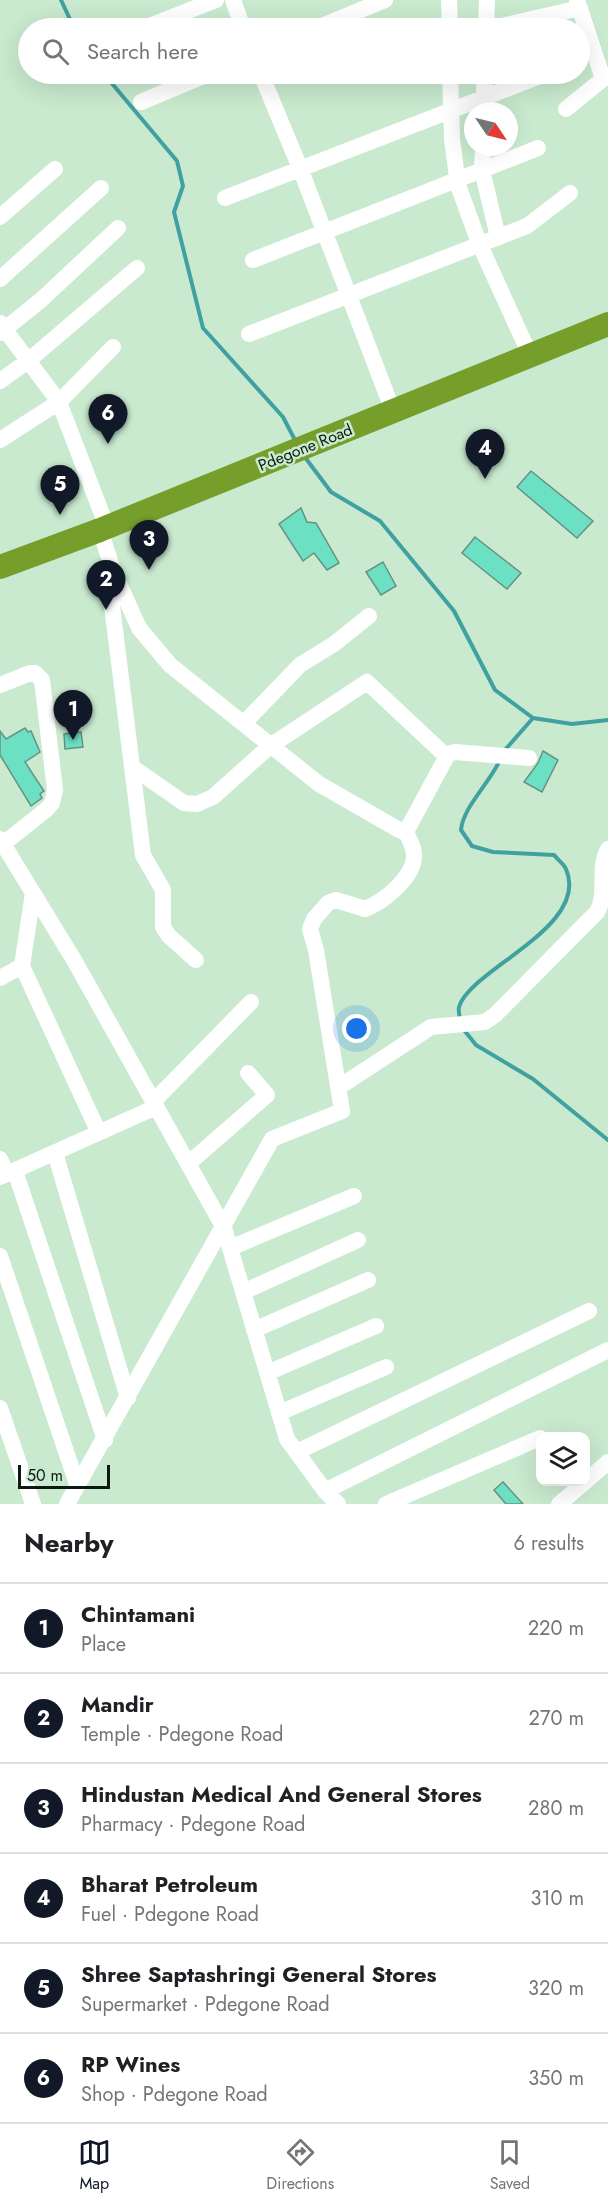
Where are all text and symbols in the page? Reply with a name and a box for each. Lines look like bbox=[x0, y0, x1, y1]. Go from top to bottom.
search box bbox=[18, 18, 590, 84]
icon: search bbox=[39, 35, 72, 68]
text: Search here bbox=[87, 35, 198, 67]
north arrow bbox=[464, 102, 518, 156]
pin: 6 bbox=[88, 394, 128, 444]
street label: Pdegone Road bbox=[255, 418, 356, 477]
pin: 4 bbox=[466, 430, 504, 479]
pin: 5 bbox=[40, 466, 80, 515]
pin: 3 bbox=[130, 520, 168, 570]
pin: 2 bbox=[86, 560, 126, 610]
pin: 1 bbox=[54, 690, 92, 740]
your location bbox=[342, 1014, 371, 1043]
map controls bbox=[536, 1432, 590, 1486]
button: layers bbox=[536, 1432, 590, 1486]
scale bar bbox=[18, 1462, 110, 1490]
text: 50 m bbox=[27, 1464, 63, 1487]
text: Nearby bbox=[24, 1524, 113, 1562]
text: 6 results bbox=[514, 1529, 584, 1558]
text: Chintamani bbox=[81, 1598, 195, 1630]
text: 1 bbox=[38, 1614, 49, 1643]
text: 220 m bbox=[528, 1614, 584, 1643]
text: Place bbox=[81, 1630, 126, 1659]
text: Mandir bbox=[81, 1688, 154, 1720]
text: 2 bbox=[37, 1704, 50, 1733]
text: 270 m bbox=[529, 1704, 584, 1733]
text: Temple · Pdegone Road bbox=[81, 1720, 283, 1749]
text: Hindustan Medical And General Stores bbox=[81, 1778, 482, 1810]
text: 3 bbox=[37, 1794, 50, 1823]
text: 280 m bbox=[528, 1794, 584, 1823]
text: Pharmacy · Pdegone Road bbox=[81, 1810, 305, 1839]
text: Bharat Petroleum bbox=[81, 1868, 258, 1900]
text: 4 bbox=[37, 1884, 50, 1913]
text: 310 m bbox=[530, 1884, 584, 1913]
text: Fuel · Pdegone Road bbox=[81, 1900, 259, 1929]
text: Shree Saptashringi General Stores bbox=[81, 1958, 437, 1990]
text: 5 bbox=[37, 1974, 50, 2003]
text: 320 m bbox=[528, 1974, 584, 2003]
text: Supermarket · Pdegone Road bbox=[81, 1990, 330, 2019]
text: RP Wines bbox=[81, 2048, 180, 2080]
text: 6 bbox=[37, 2064, 50, 2093]
text: 350 m bbox=[528, 2064, 584, 2093]
text: Shop · Pdegone Road bbox=[81, 2080, 268, 2109]
tab: Map bbox=[78, 2136, 111, 2195]
tab: Directions bbox=[266, 2136, 334, 2195]
tab: Saved bbox=[490, 2136, 530, 2195]

